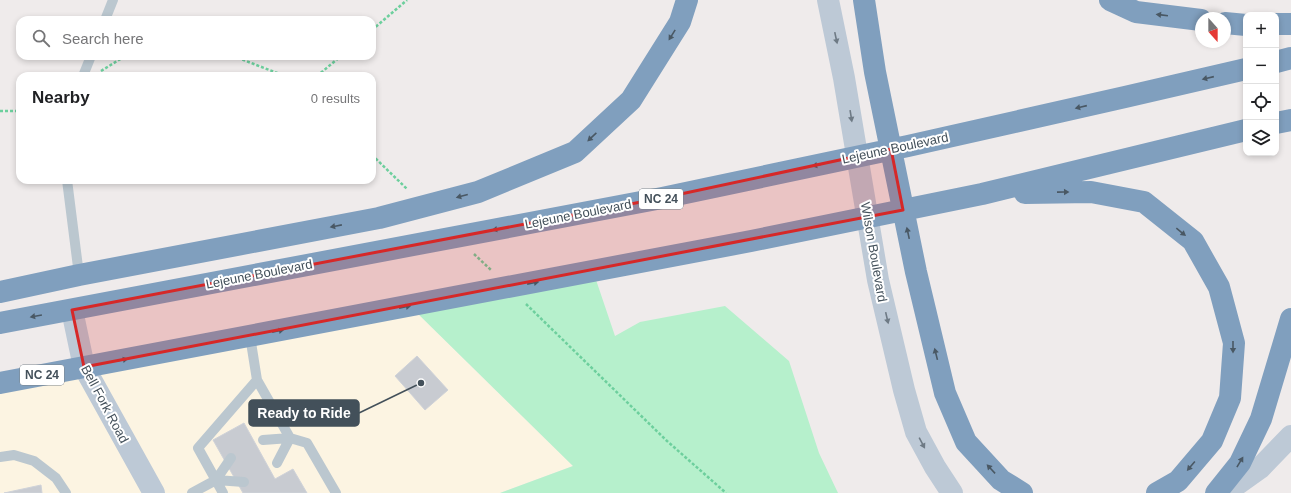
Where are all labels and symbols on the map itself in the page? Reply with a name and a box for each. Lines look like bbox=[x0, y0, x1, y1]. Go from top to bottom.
one-way arrow bbox=[1156, 12, 1168, 18]
north arrow bbox=[1195, 12, 1231, 48]
one-way arrow bbox=[668, 30, 676, 41]
one-way arrow bbox=[834, 32, 840, 44]
one-way arrow bbox=[1202, 75, 1214, 81]
one-way arrow bbox=[1075, 105, 1088, 111]
one-way arrow bbox=[848, 110, 854, 122]
street label: Lejeune Boulevard bbox=[840, 129, 950, 167]
one-way arrow bbox=[587, 132, 597, 141]
one-way arrow bbox=[812, 162, 824, 168]
road number: NC 24 bbox=[639, 189, 683, 209]
one-way arrow bbox=[1057, 189, 1070, 195]
one-way arrow bbox=[456, 193, 468, 199]
street label: Lejeune Boulevard bbox=[523, 196, 633, 232]
street label: Wilson Boulevard bbox=[858, 201, 890, 303]
one-way arrow bbox=[330, 223, 342, 229]
one-way arrow bbox=[492, 227, 504, 233]
one-way arrow bbox=[905, 227, 911, 239]
one-way arrow bbox=[1176, 227, 1187, 236]
street label: Lejeune Boulevard bbox=[204, 256, 314, 292]
one-way arrow bbox=[527, 280, 539, 286]
one-way arrow bbox=[399, 304, 411, 310]
one-way arrow bbox=[885, 312, 891, 325]
one-way arrow bbox=[30, 314, 42, 320]
one-way arrow bbox=[271, 328, 284, 334]
one-way arrow bbox=[1230, 341, 1237, 353]
one-way arrow bbox=[933, 348, 939, 360]
one-way arrow bbox=[116, 357, 128, 363]
street label: Bell Fork Road bbox=[78, 363, 132, 445]
road number: NC 24 bbox=[20, 365, 64, 385]
callout: Ready to Ride bbox=[249, 400, 359, 426]
text: Ready to Ride bbox=[257, 405, 351, 421]
one-way arrow bbox=[919, 437, 925, 449]
one-way arrow bbox=[1236, 456, 1243, 468]
one-way arrow bbox=[1187, 460, 1196, 471]
one-way arrow bbox=[986, 464, 996, 474]

